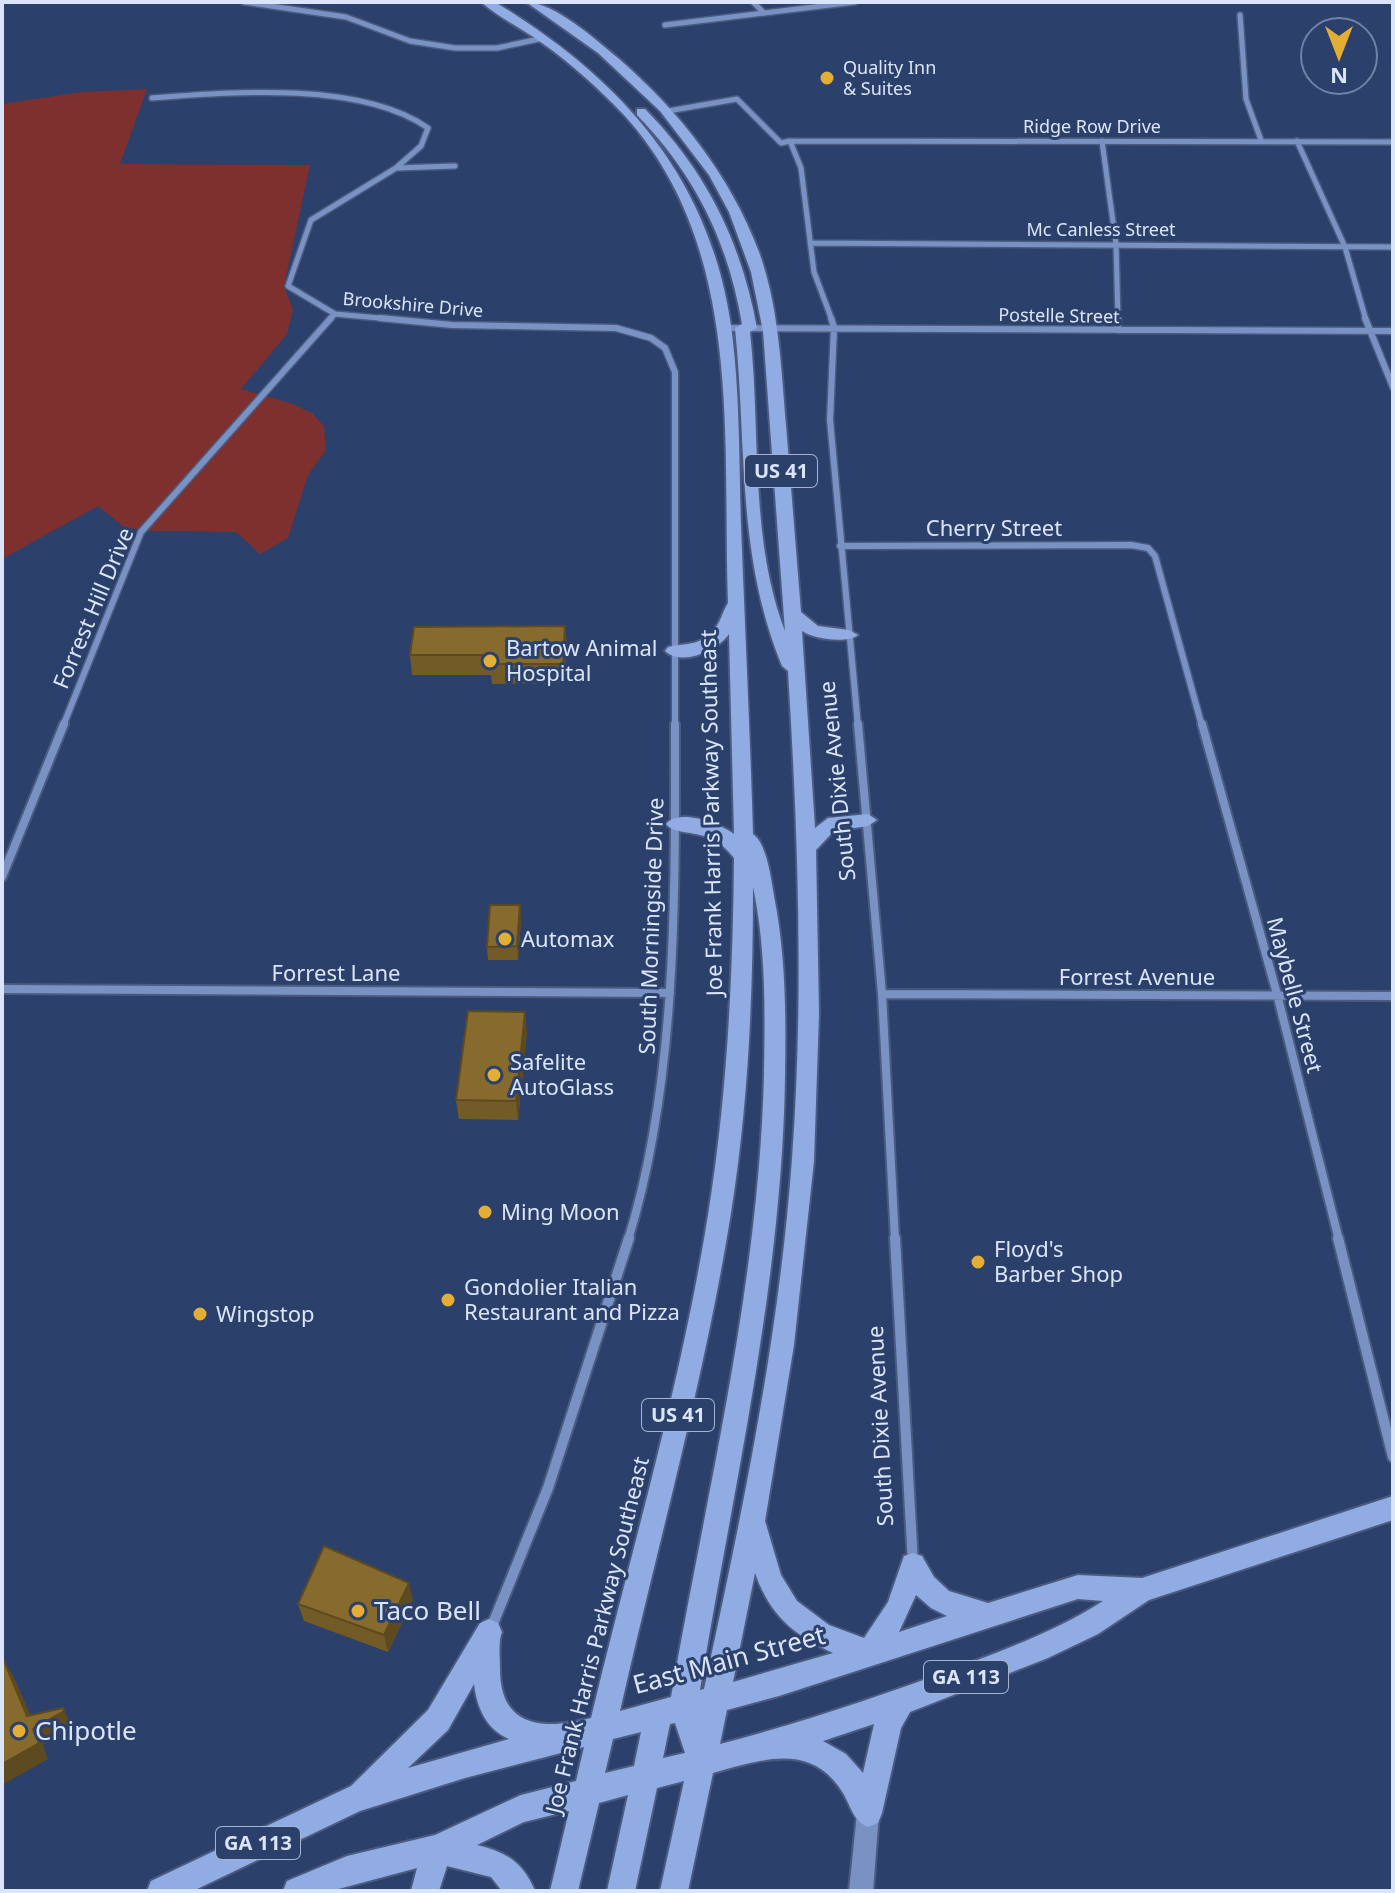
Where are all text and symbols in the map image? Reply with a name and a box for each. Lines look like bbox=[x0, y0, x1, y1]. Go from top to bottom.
north arrow bbox=[1299, 16, 1379, 96]
place label: Quality Inn & Suites bbox=[843, 55, 936, 100]
text: N bbox=[1330, 62, 1348, 92]
marker: Quality Inn & Suites bbox=[818, 69, 836, 87]
street label: Ridge Row Drive bbox=[1023, 114, 1161, 138]
street label: Mc Canless Street bbox=[1026, 217, 1176, 241]
street label: Brookshire Drive bbox=[342, 286, 484, 322]
street label: Postelle Street bbox=[998, 302, 1120, 328]
road number: US 41 bbox=[745, 455, 817, 487]
street label: Cherry Street bbox=[926, 512, 1062, 542]
street label: Forrest Hill Drive bbox=[45, 522, 140, 693]
street label: Joe Frank Harris Parkway Southeast bbox=[692, 629, 728, 998]
place label: Bartow Animal Hospital bbox=[506, 632, 657, 687]
marker: Bartow Animal Hospital bbox=[481, 652, 499, 670]
street label: South Dixie Avenue bbox=[811, 680, 861, 882]
street label: South Morningside Drive bbox=[631, 797, 669, 1055]
street label: Maybelle Street bbox=[1261, 913, 1331, 1076]
place label: Automax bbox=[521, 923, 615, 953]
marker: Automax bbox=[496, 930, 514, 948]
street label: Forrest Lane bbox=[272, 957, 400, 987]
street label: Forrest Avenue bbox=[1059, 961, 1215, 991]
place label: Safelite AutoGlass bbox=[510, 1046, 614, 1101]
marker: Safelite AutoGlass bbox=[485, 1066, 503, 1084]
place label: Ming Moon bbox=[501, 1196, 620, 1226]
marker: Ming Moon bbox=[476, 1203, 494, 1221]
place label: Floyd's Barber Shop bbox=[994, 1233, 1123, 1288]
marker: Floyd's Barber Shop bbox=[969, 1253, 987, 1271]
place label: Gondolier Italian Restaurant and Pizza bbox=[464, 1271, 680, 1326]
marker: Gondolier Italian Restaurant and Pizza bbox=[439, 1291, 457, 1309]
place label: Wingstop bbox=[216, 1298, 315, 1328]
marker: Wingstop bbox=[191, 1305, 209, 1323]
street label: South Dixie Avenue bbox=[859, 1325, 899, 1527]
road number: US 41 bbox=[642, 1399, 714, 1431]
street label: Joe Frank Harris Parkway Southeast bbox=[537, 1453, 655, 1818]
place label: Taco Bell bbox=[374, 1592, 481, 1628]
marker: Taco Bell bbox=[349, 1602, 367, 1620]
street label: East Main Street bbox=[628, 1616, 829, 1702]
road number: GA 113 bbox=[924, 1661, 1008, 1693]
place label: Chipotle bbox=[35, 1712, 137, 1748]
marker: Chipotle bbox=[10, 1722, 28, 1740]
road number: GA 113 bbox=[216, 1827, 300, 1859]

